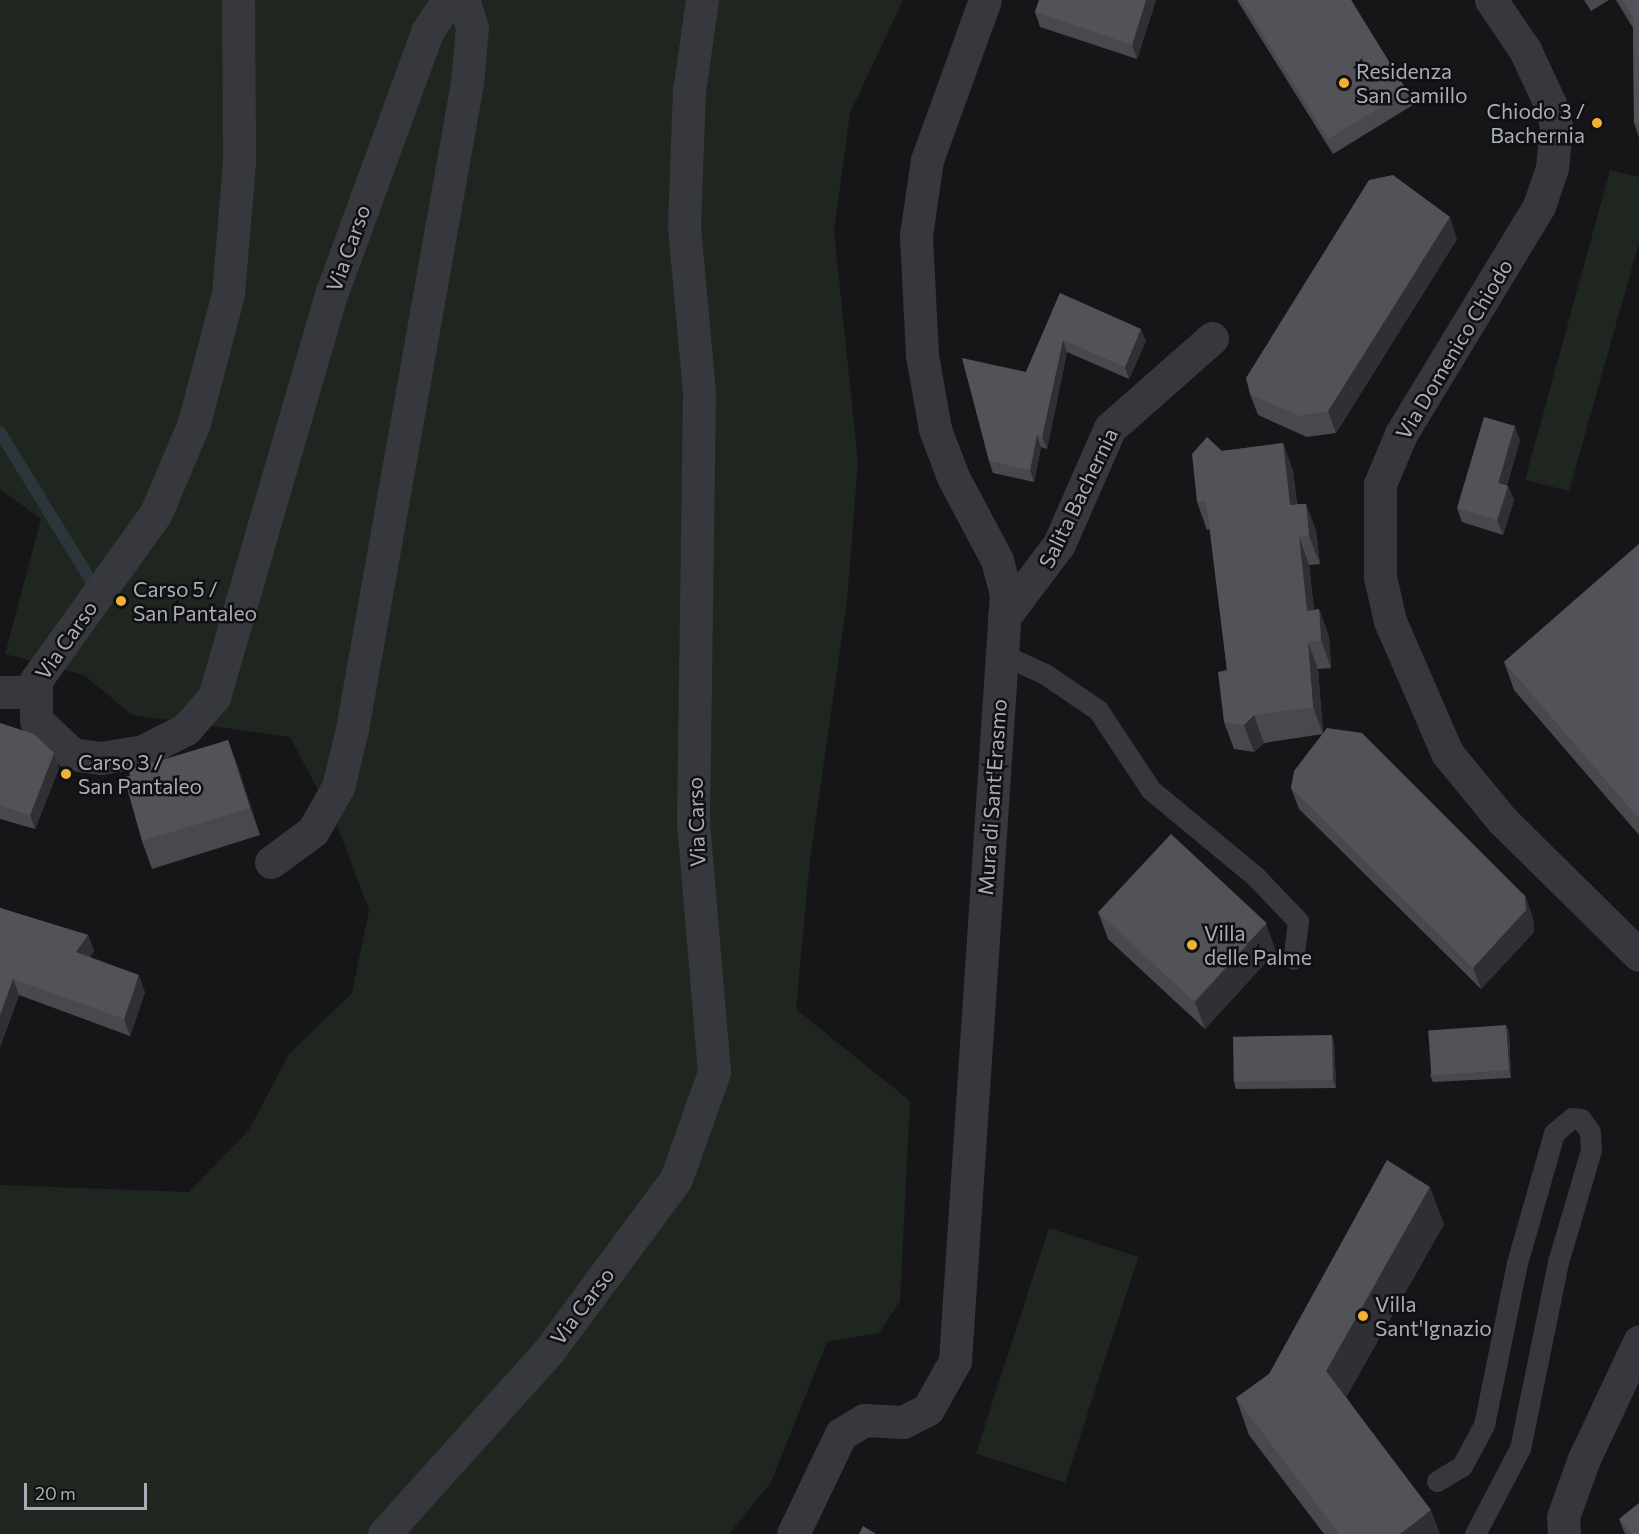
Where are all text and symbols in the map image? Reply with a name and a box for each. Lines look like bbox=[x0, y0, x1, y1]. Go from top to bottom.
place label: Residenza San Camillo bbox=[1356, 58, 1468, 108]
marker: Residenza San Camillo bbox=[1337, 76, 1351, 90]
place label: Chiodo 3 / Bachernia bbox=[1487, 98, 1585, 148]
marker: Chiodo 3 / Bachernia bbox=[1590, 116, 1604, 130]
street label: Via Carso bbox=[321, 201, 375, 295]
street label: Via Domenico Chiodo bbox=[1390, 254, 1518, 444]
street label: Salita Bachernia bbox=[1033, 424, 1123, 572]
place label: Carso 5 / San Pantaleo bbox=[133, 576, 257, 626]
marker: Carso 5 / San Pantaleo bbox=[114, 594, 128, 608]
street label: Via Carso bbox=[30, 596, 102, 684]
street label: Mura di Sant'Erasmo bbox=[973, 698, 1011, 896]
place label: Carso 3 / San Pantaleo bbox=[78, 749, 202, 799]
marker: Carso 3 / San Pantaleo bbox=[59, 767, 73, 781]
street label: Via Carso bbox=[682, 776, 710, 868]
place label: Villa delle Palme bbox=[1204, 920, 1312, 970]
marker: Villa delle Palme bbox=[1185, 938, 1199, 952]
street label: Via Carso bbox=[545, 1262, 619, 1350]
place label: Villa Sant'Ignazio bbox=[1375, 1291, 1492, 1341]
marker: Villa Sant'Ignazio bbox=[1356, 1309, 1370, 1323]
scale bar bbox=[27, 1471, 150, 1509]
text: 20 m bbox=[35, 1482, 76, 1504]

